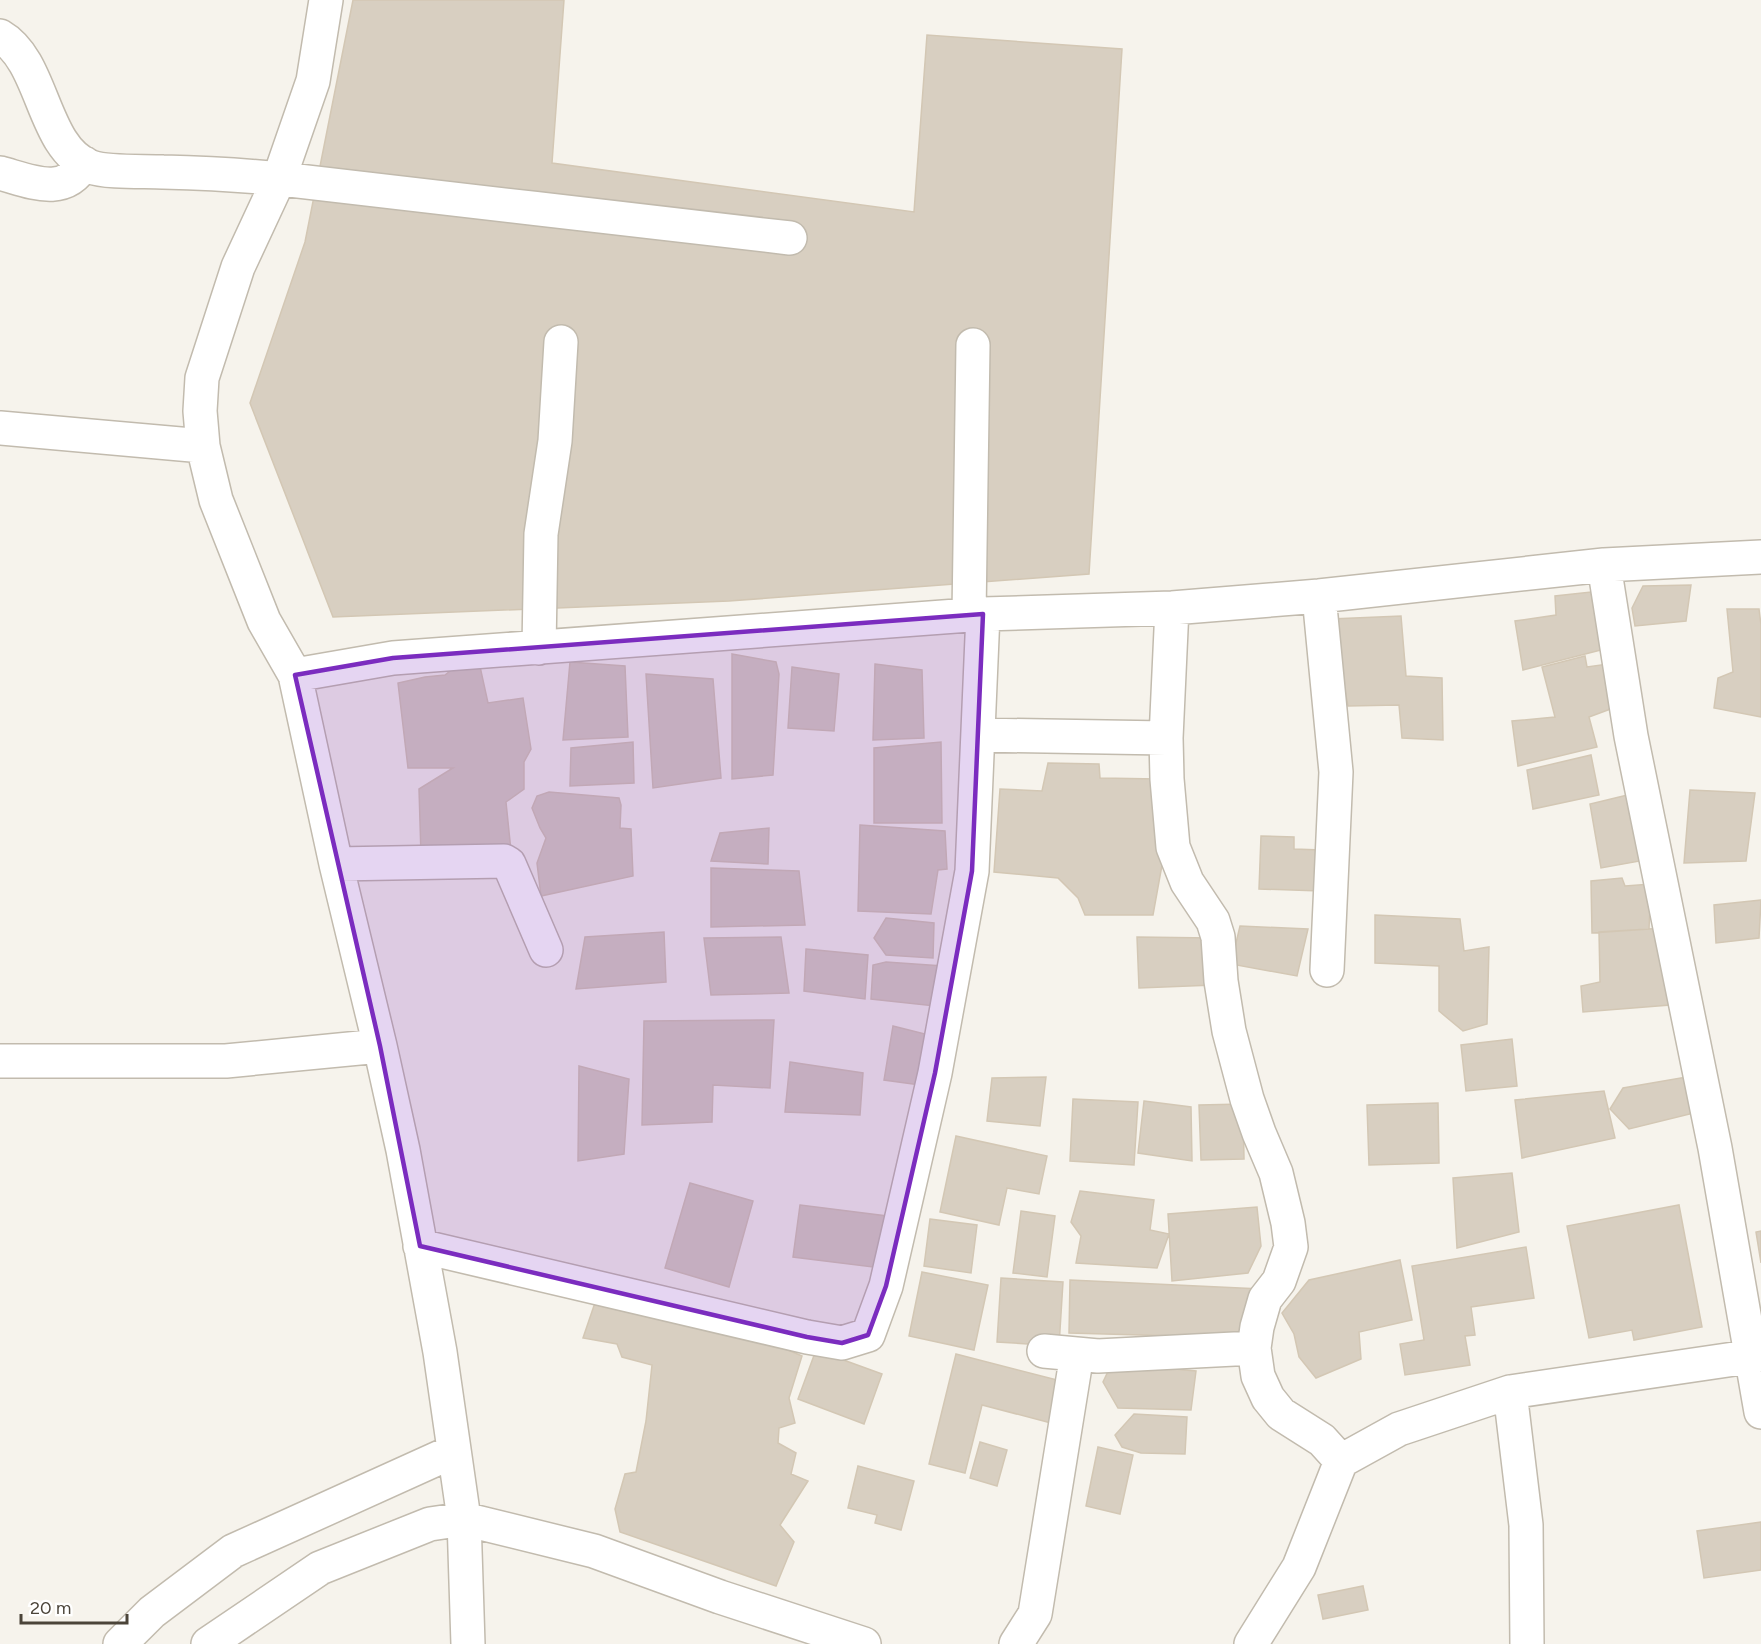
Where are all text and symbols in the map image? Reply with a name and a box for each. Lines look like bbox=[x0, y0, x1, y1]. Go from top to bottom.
scale bar bbox=[21, 1587, 128, 1625]
text: 20 m bbox=[30, 1597, 71, 1619]

